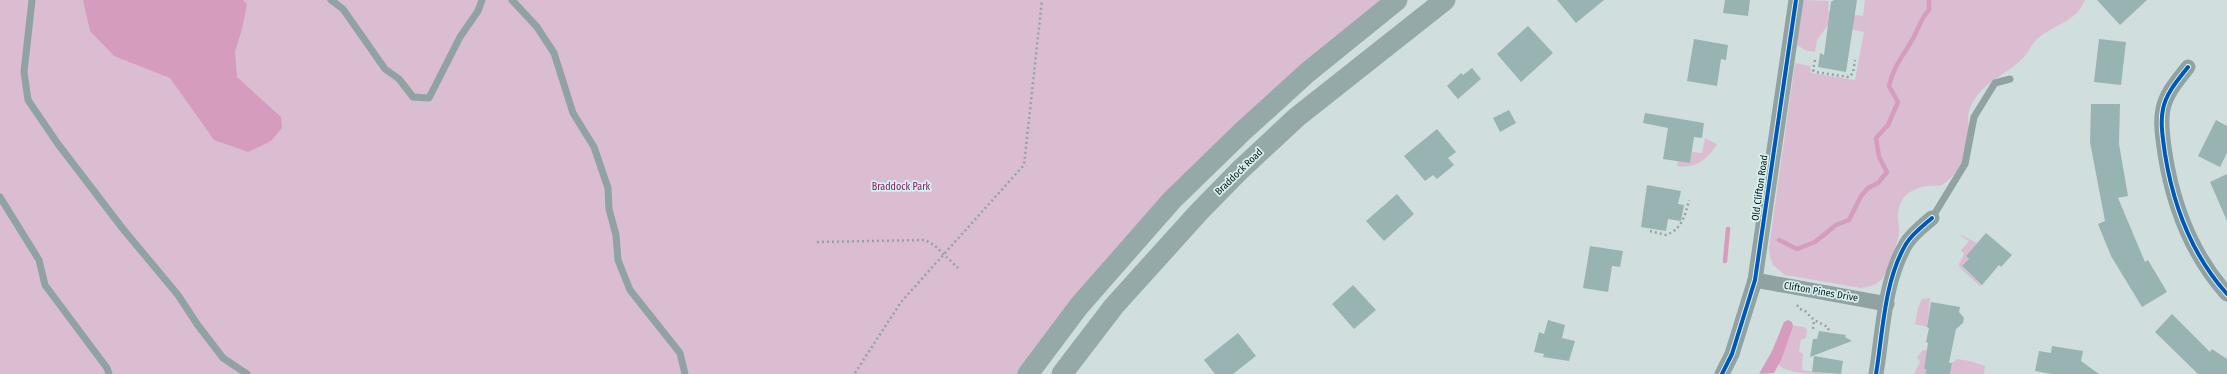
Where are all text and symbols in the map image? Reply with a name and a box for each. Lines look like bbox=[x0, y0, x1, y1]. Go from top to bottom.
street label: Braddock Road bbox=[1213, 146, 1265, 198]
street label: Old Clifton Road bbox=[1749, 154, 1771, 222]
park label: Braddock Park bbox=[872, 181, 931, 193]
street label: Clifton Pines Drive bbox=[1783, 280, 1859, 304]

